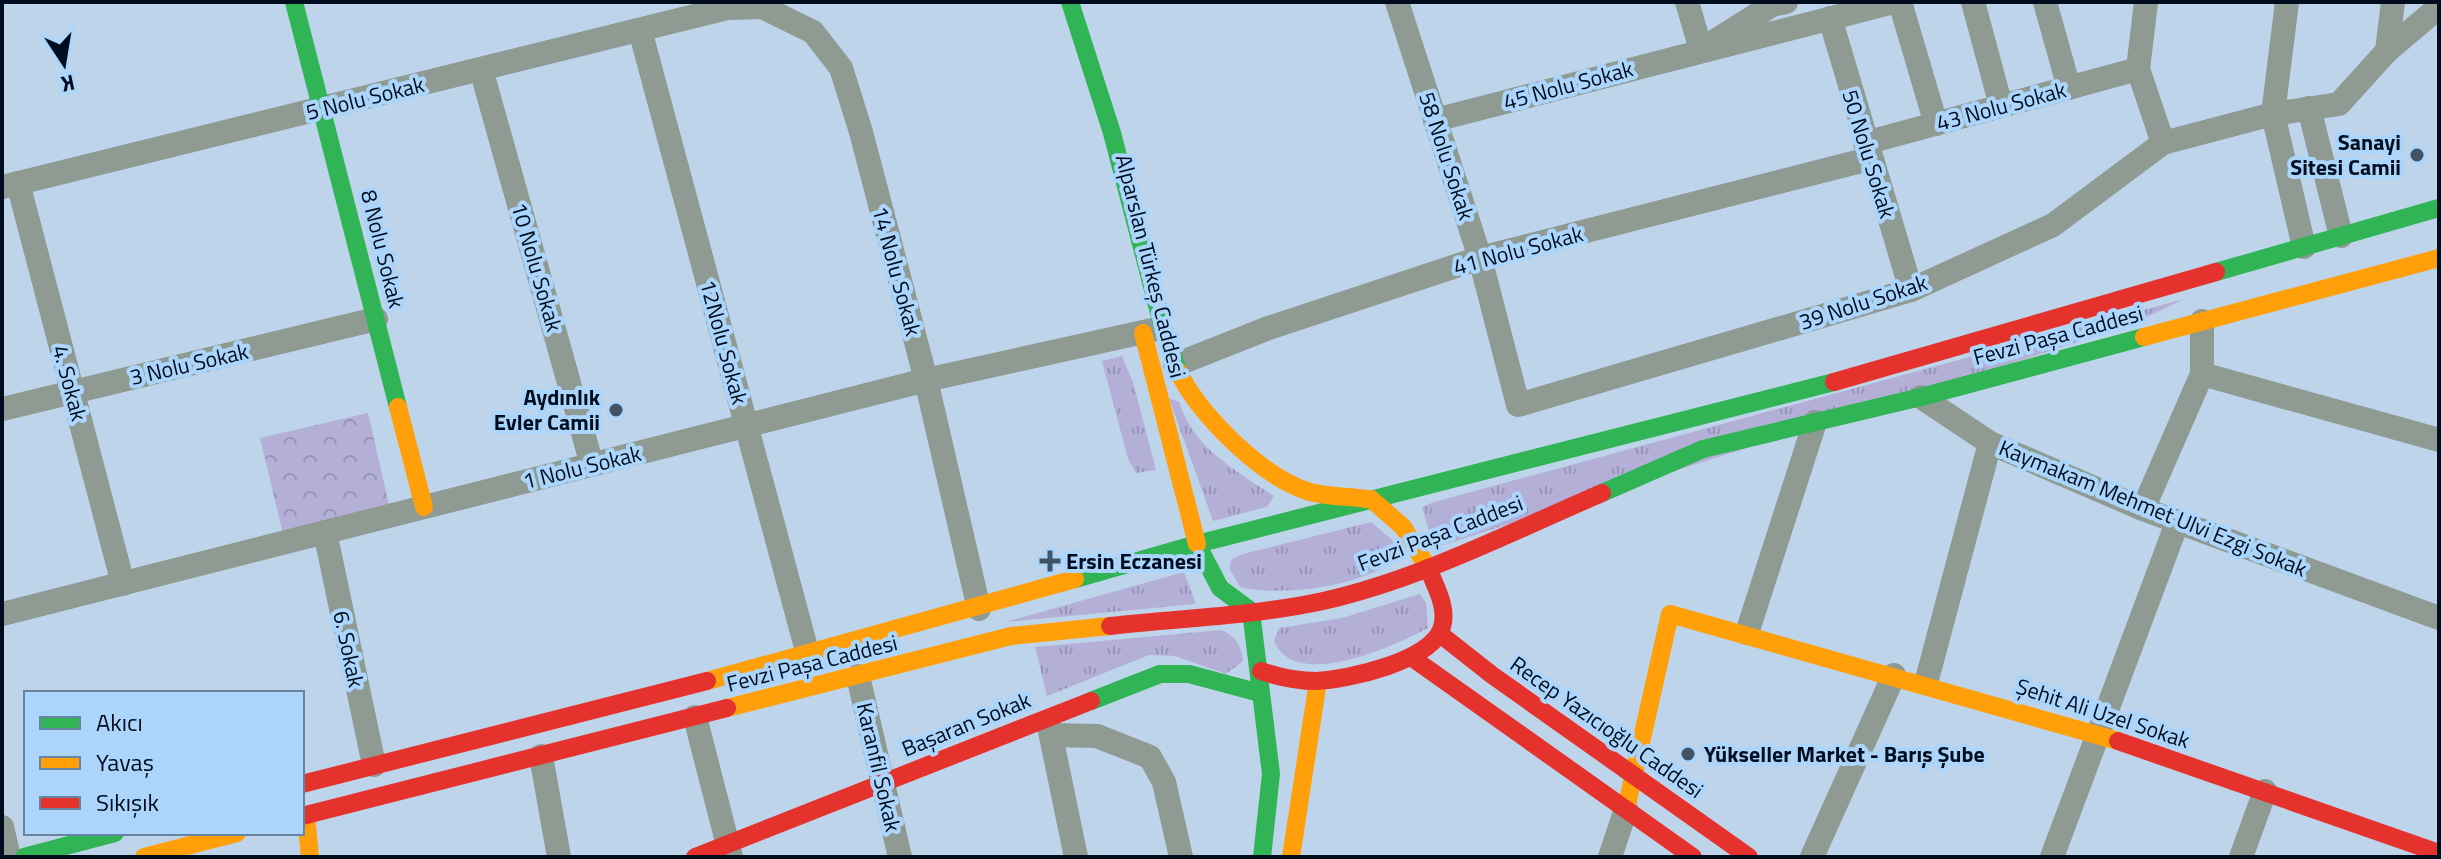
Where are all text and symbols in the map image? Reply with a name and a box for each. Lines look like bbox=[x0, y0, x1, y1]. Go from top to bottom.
north arrow bbox=[24, 24, 104, 104]
street label: 45 Nolu Sokak bbox=[1499, 51, 1637, 119]
text: K bbox=[58, 66, 78, 102]
street label: 5 Nolu Sokak bbox=[302, 67, 428, 129]
street label: 43 Nolu Sokak bbox=[1932, 72, 2070, 140]
street label: 50 Nolu Sokak bbox=[1833, 85, 1905, 223]
street label: 58 Nolu Sokak bbox=[1410, 87, 1484, 225]
place label: Sanayi Sitesi Camii bbox=[2290, 125, 2401, 184]
marker: Sanayi Sitesi Camii bbox=[2408, 146, 2426, 164]
street label: Alparslan Türkeş Caddesi bbox=[1107, 151, 1195, 381]
street label: 8 Nolu Sokak bbox=[352, 186, 414, 312]
street label: 10 Nolu Sokak bbox=[502, 198, 572, 336]
street label: 14 Nolu Sokak bbox=[863, 202, 931, 340]
street label: 41 Nolu Sokak bbox=[1449, 216, 1587, 284]
street label: 39 Nolu Sokak bbox=[1794, 265, 1932, 339]
street label: 12Nolu Sokak bbox=[691, 276, 757, 409]
street label: Fevzi Paşa Caddesi bbox=[1969, 296, 2147, 374]
street label: 3 Nolu Sokak bbox=[126, 334, 252, 394]
street label: 4. Sokak bbox=[44, 341, 97, 425]
place label: Aydınlık Evler Camii bbox=[494, 380, 601, 439]
marker: Aydınlık Evler Camii bbox=[607, 401, 625, 419]
street label: Kaymakam Mehmet Ulvi Ezgi Sokak bbox=[1994, 430, 2313, 586]
street label: 1 Nolu Sokak bbox=[519, 436, 645, 498]
street label: Fevzi Paşa Caddesi bbox=[1352, 486, 1528, 580]
place label: Ersin Eczanesi bbox=[1066, 544, 1202, 578]
marker: Ersin Eczanesi bbox=[1041, 552, 1059, 570]
street label: 6. Sokak bbox=[324, 608, 374, 691]
street label: Fevzi Paşa Caddesi bbox=[723, 625, 901, 701]
street label: Recep Yazıcıoğlu Caddesi bbox=[1503, 647, 1711, 807]
street label: Şehit Ali Uzel Sokak bbox=[2012, 669, 2195, 757]
street label: Başaran Sokak bbox=[896, 682, 1036, 765]
legend bbox=[24, 691, 304, 835]
street label: Karanfil Sokak bbox=[848, 699, 910, 835]
text: Akıcı bbox=[96, 704, 143, 740]
place label: Yükseller Market - Barış Şube bbox=[1704, 737, 1985, 771]
text: Yavaş bbox=[96, 744, 154, 780]
marker: Yükseller Market - Barış Şube bbox=[1679, 745, 1697, 763]
text: Sıkışık bbox=[96, 784, 159, 820]

